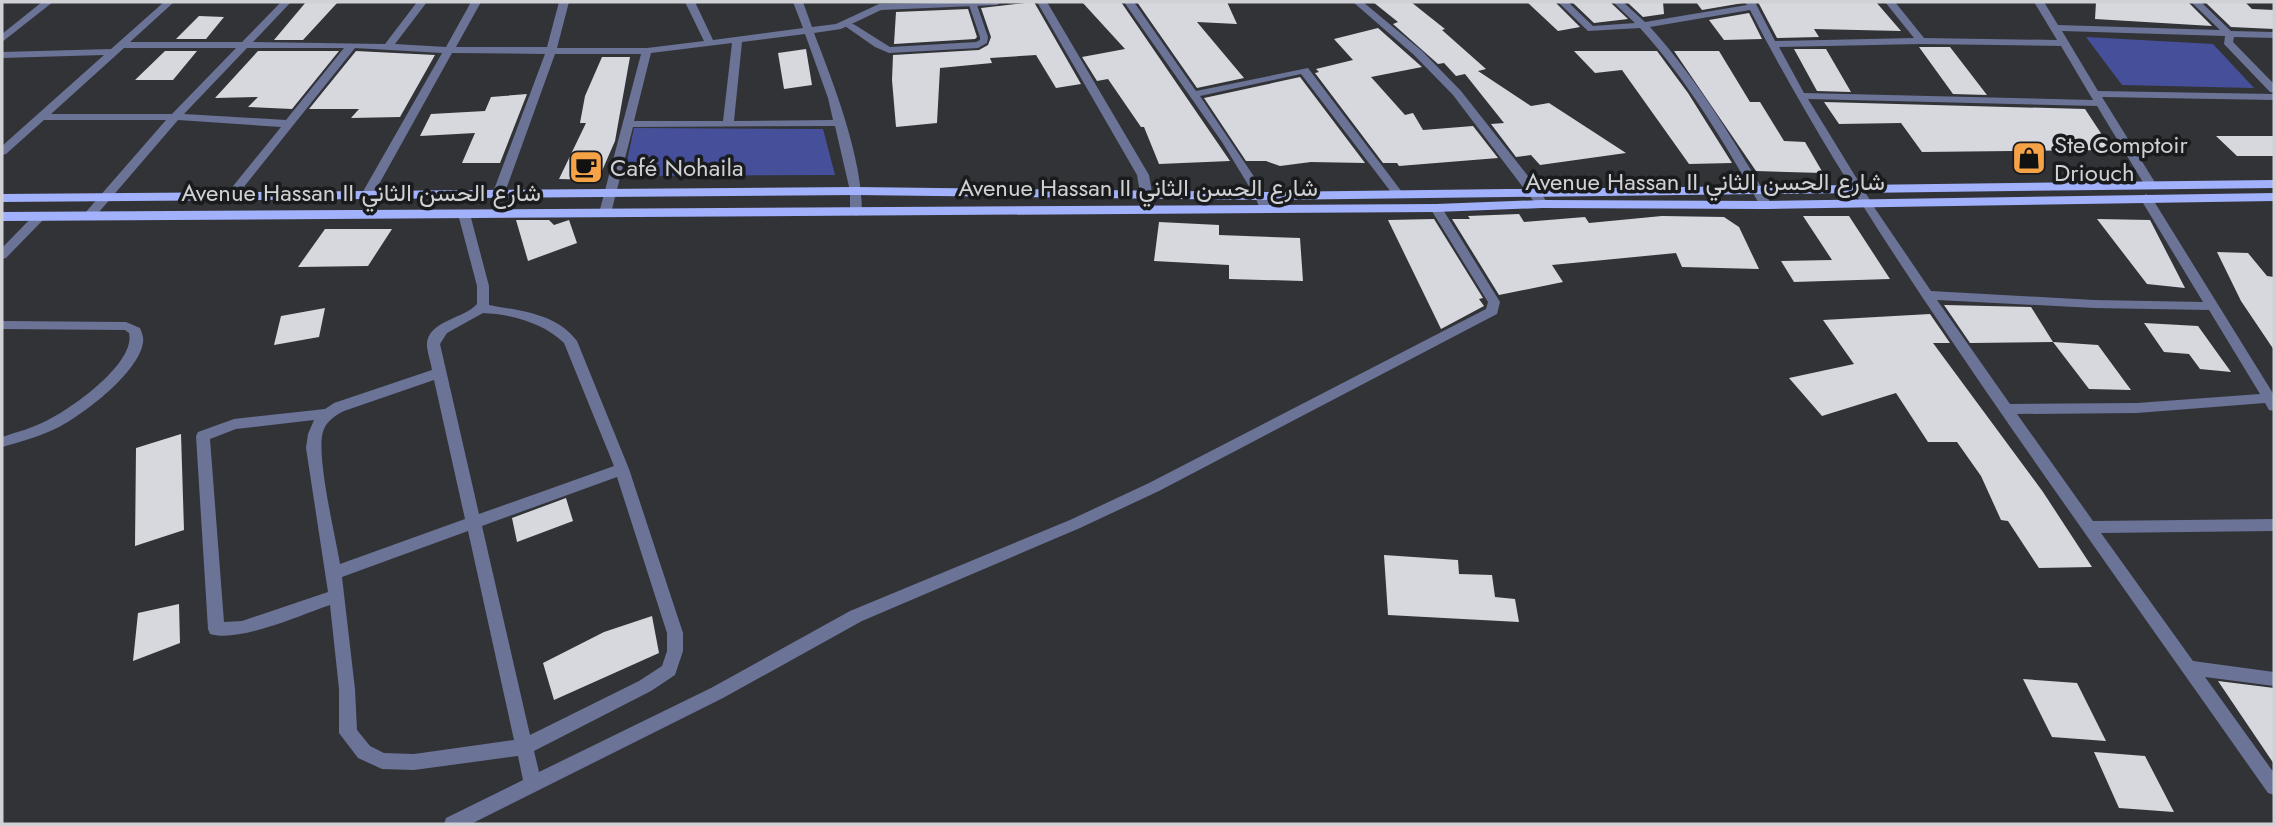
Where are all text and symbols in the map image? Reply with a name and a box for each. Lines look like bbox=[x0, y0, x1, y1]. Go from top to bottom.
place label: Ste Comptoir Driouch bbox=[2054, 127, 2189, 190]
shop icon: Ste Comptoir Driouch bbox=[2010, 139, 2048, 177]
cafe icon: Café Nohaila bbox=[567, 148, 605, 186]
place label: Café Nohaila bbox=[610, 150, 744, 185]
street label: Avenue Hassan II شارع الحسن الثاني bbox=[1525, 164, 1885, 201]
street label: Avenue Hassan II شارع الحسن الثاني bbox=[958, 170, 1318, 207]
street label: Avenue Hassan II شارع الحسن الثاني bbox=[181, 175, 541, 212]

